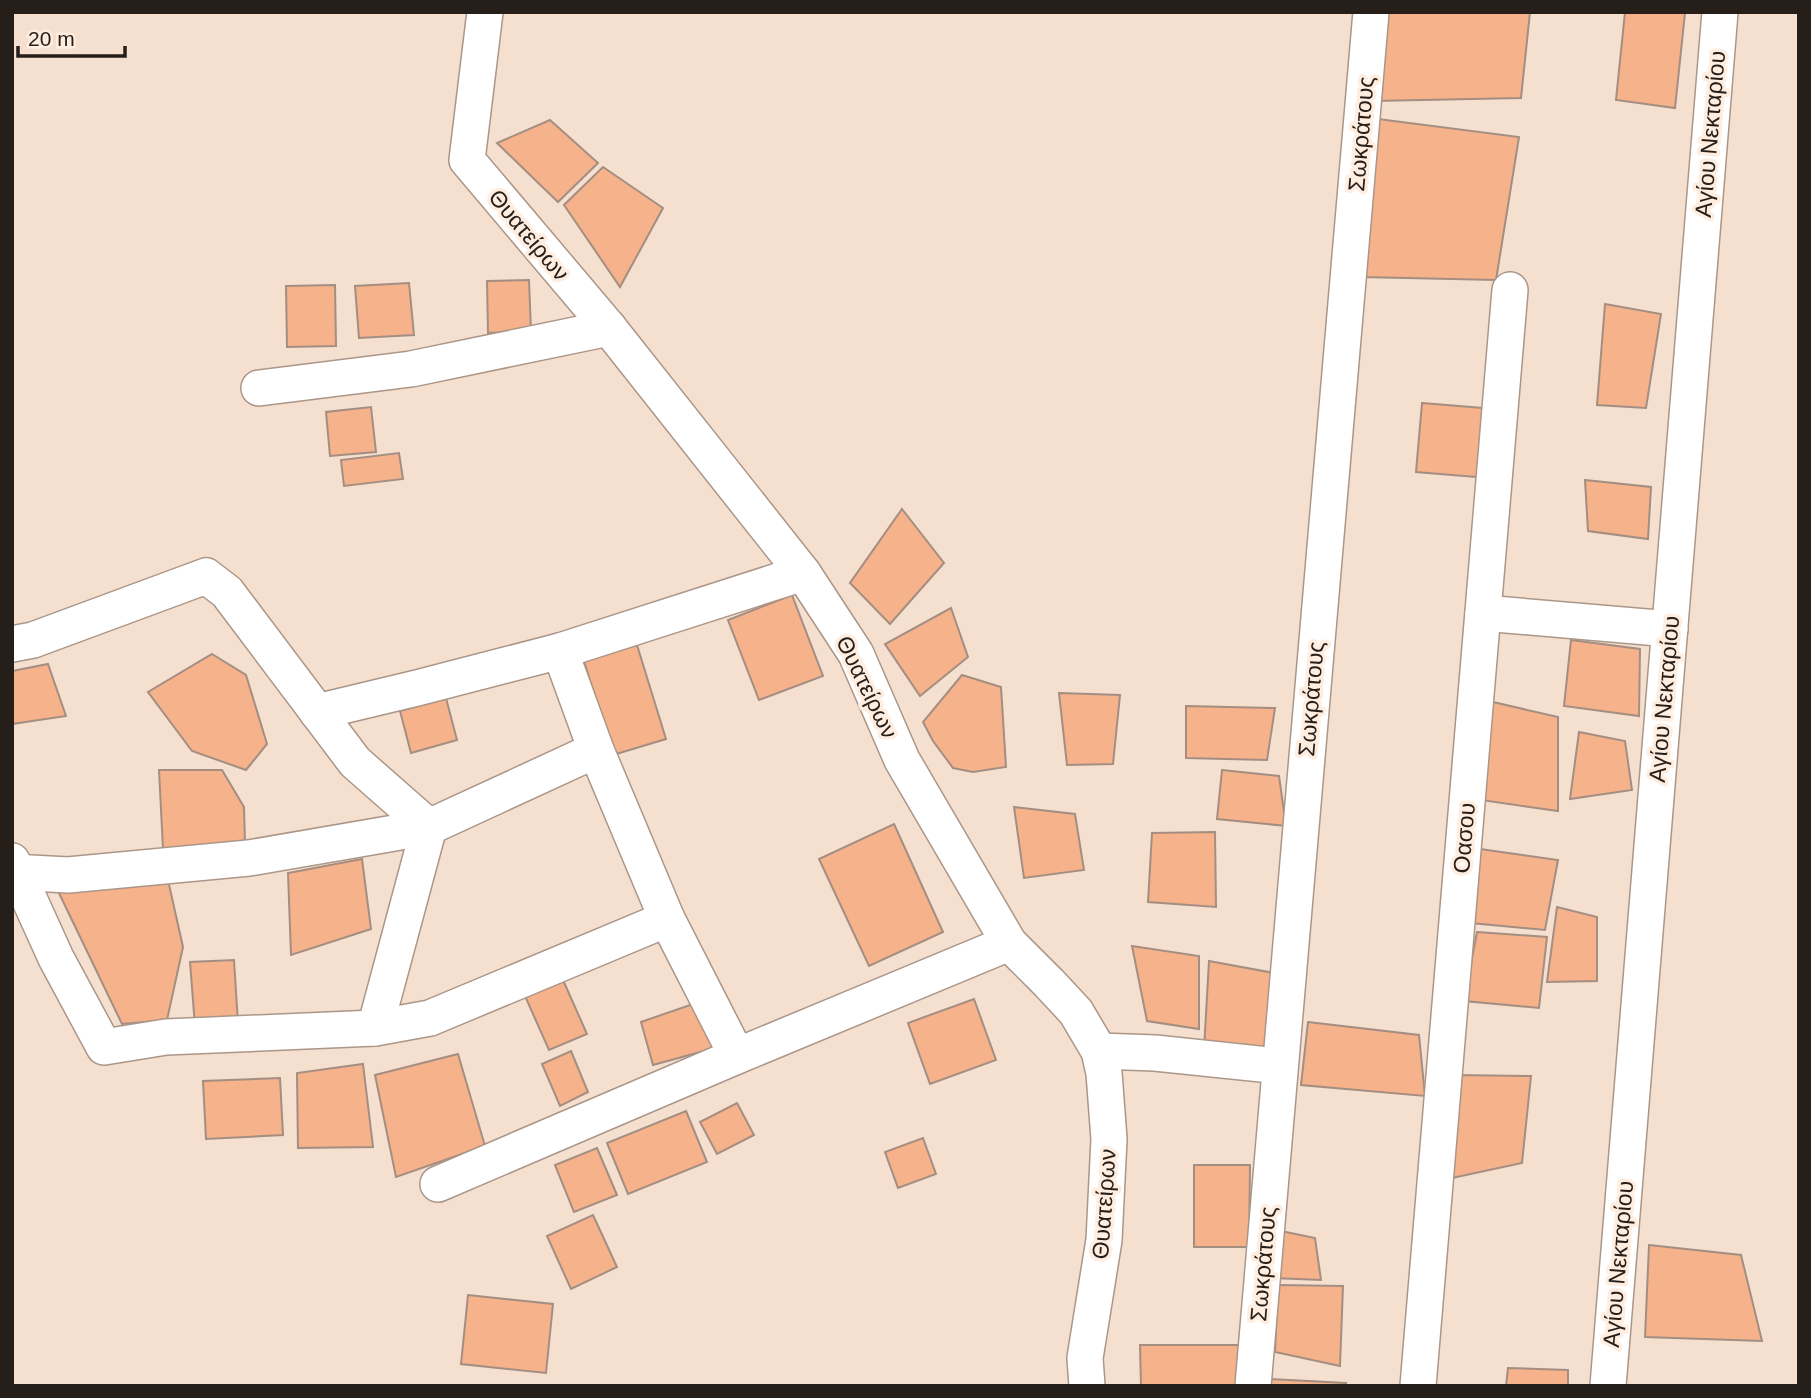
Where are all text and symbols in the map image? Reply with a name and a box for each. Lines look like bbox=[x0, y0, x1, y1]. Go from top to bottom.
scale bar bbox=[18, 14, 124, 58]
text: 20 m bbox=[28, 27, 75, 50]
street label: Αγίου Νεκταρίου bbox=[1690, 50, 1730, 218]
street label: Σωκράτους bbox=[1343, 75, 1379, 193]
street label: Θυατείρων bbox=[483, 184, 575, 286]
street label: Αγίου Νεκταρίου bbox=[1644, 615, 1684, 783]
street label: Θυατείρων bbox=[831, 632, 903, 742]
street label: Σωκράτους bbox=[1293, 640, 1329, 758]
street label: Οασου bbox=[1448, 802, 1480, 874]
street label: Θυατείρων bbox=[1087, 1148, 1121, 1260]
street label: Αγίου Νεκταρίου bbox=[1598, 1180, 1638, 1348]
street label: Σωκράτους bbox=[1245, 1205, 1281, 1323]

